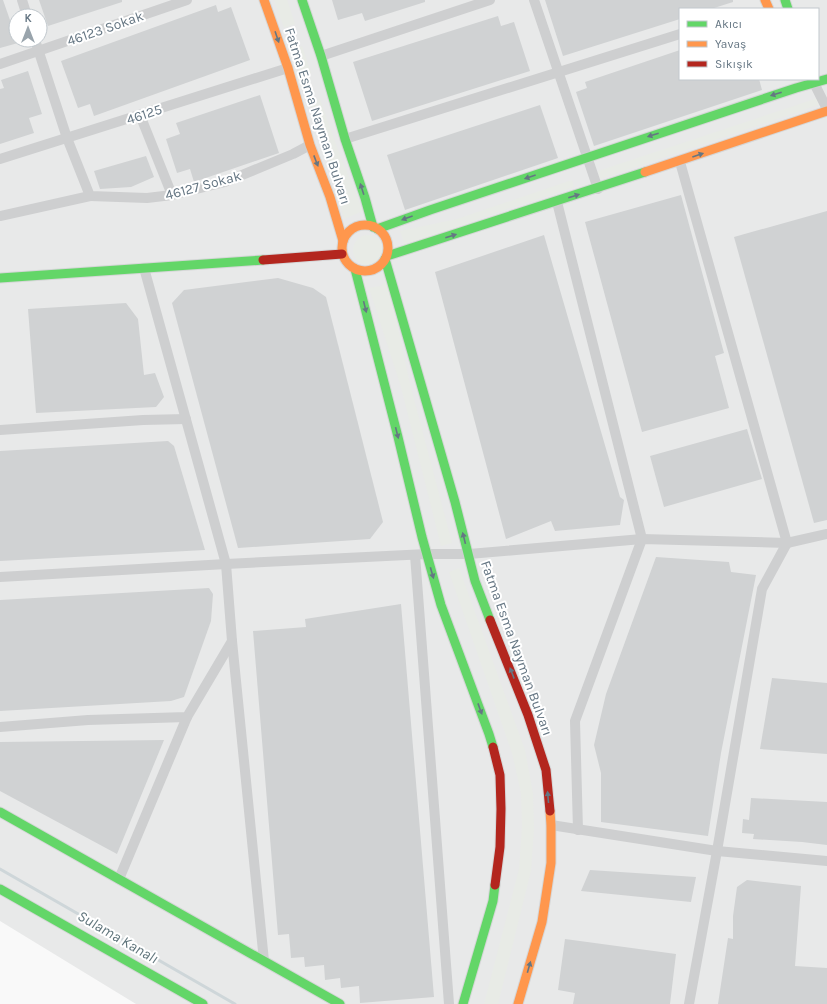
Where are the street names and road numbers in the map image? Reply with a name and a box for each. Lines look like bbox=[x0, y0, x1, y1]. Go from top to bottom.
street label: 46123 Sokak bbox=[65, 7, 146, 49]
street label: Fatma Esma Nayman Bulvarı bbox=[281, 26, 354, 207]
street label: 46125 bbox=[124, 101, 164, 128]
street label: 46127 Sokak bbox=[163, 167, 243, 204]
street label: Fatma Esma Nayman Bulvarı bbox=[477, 558, 556, 738]

